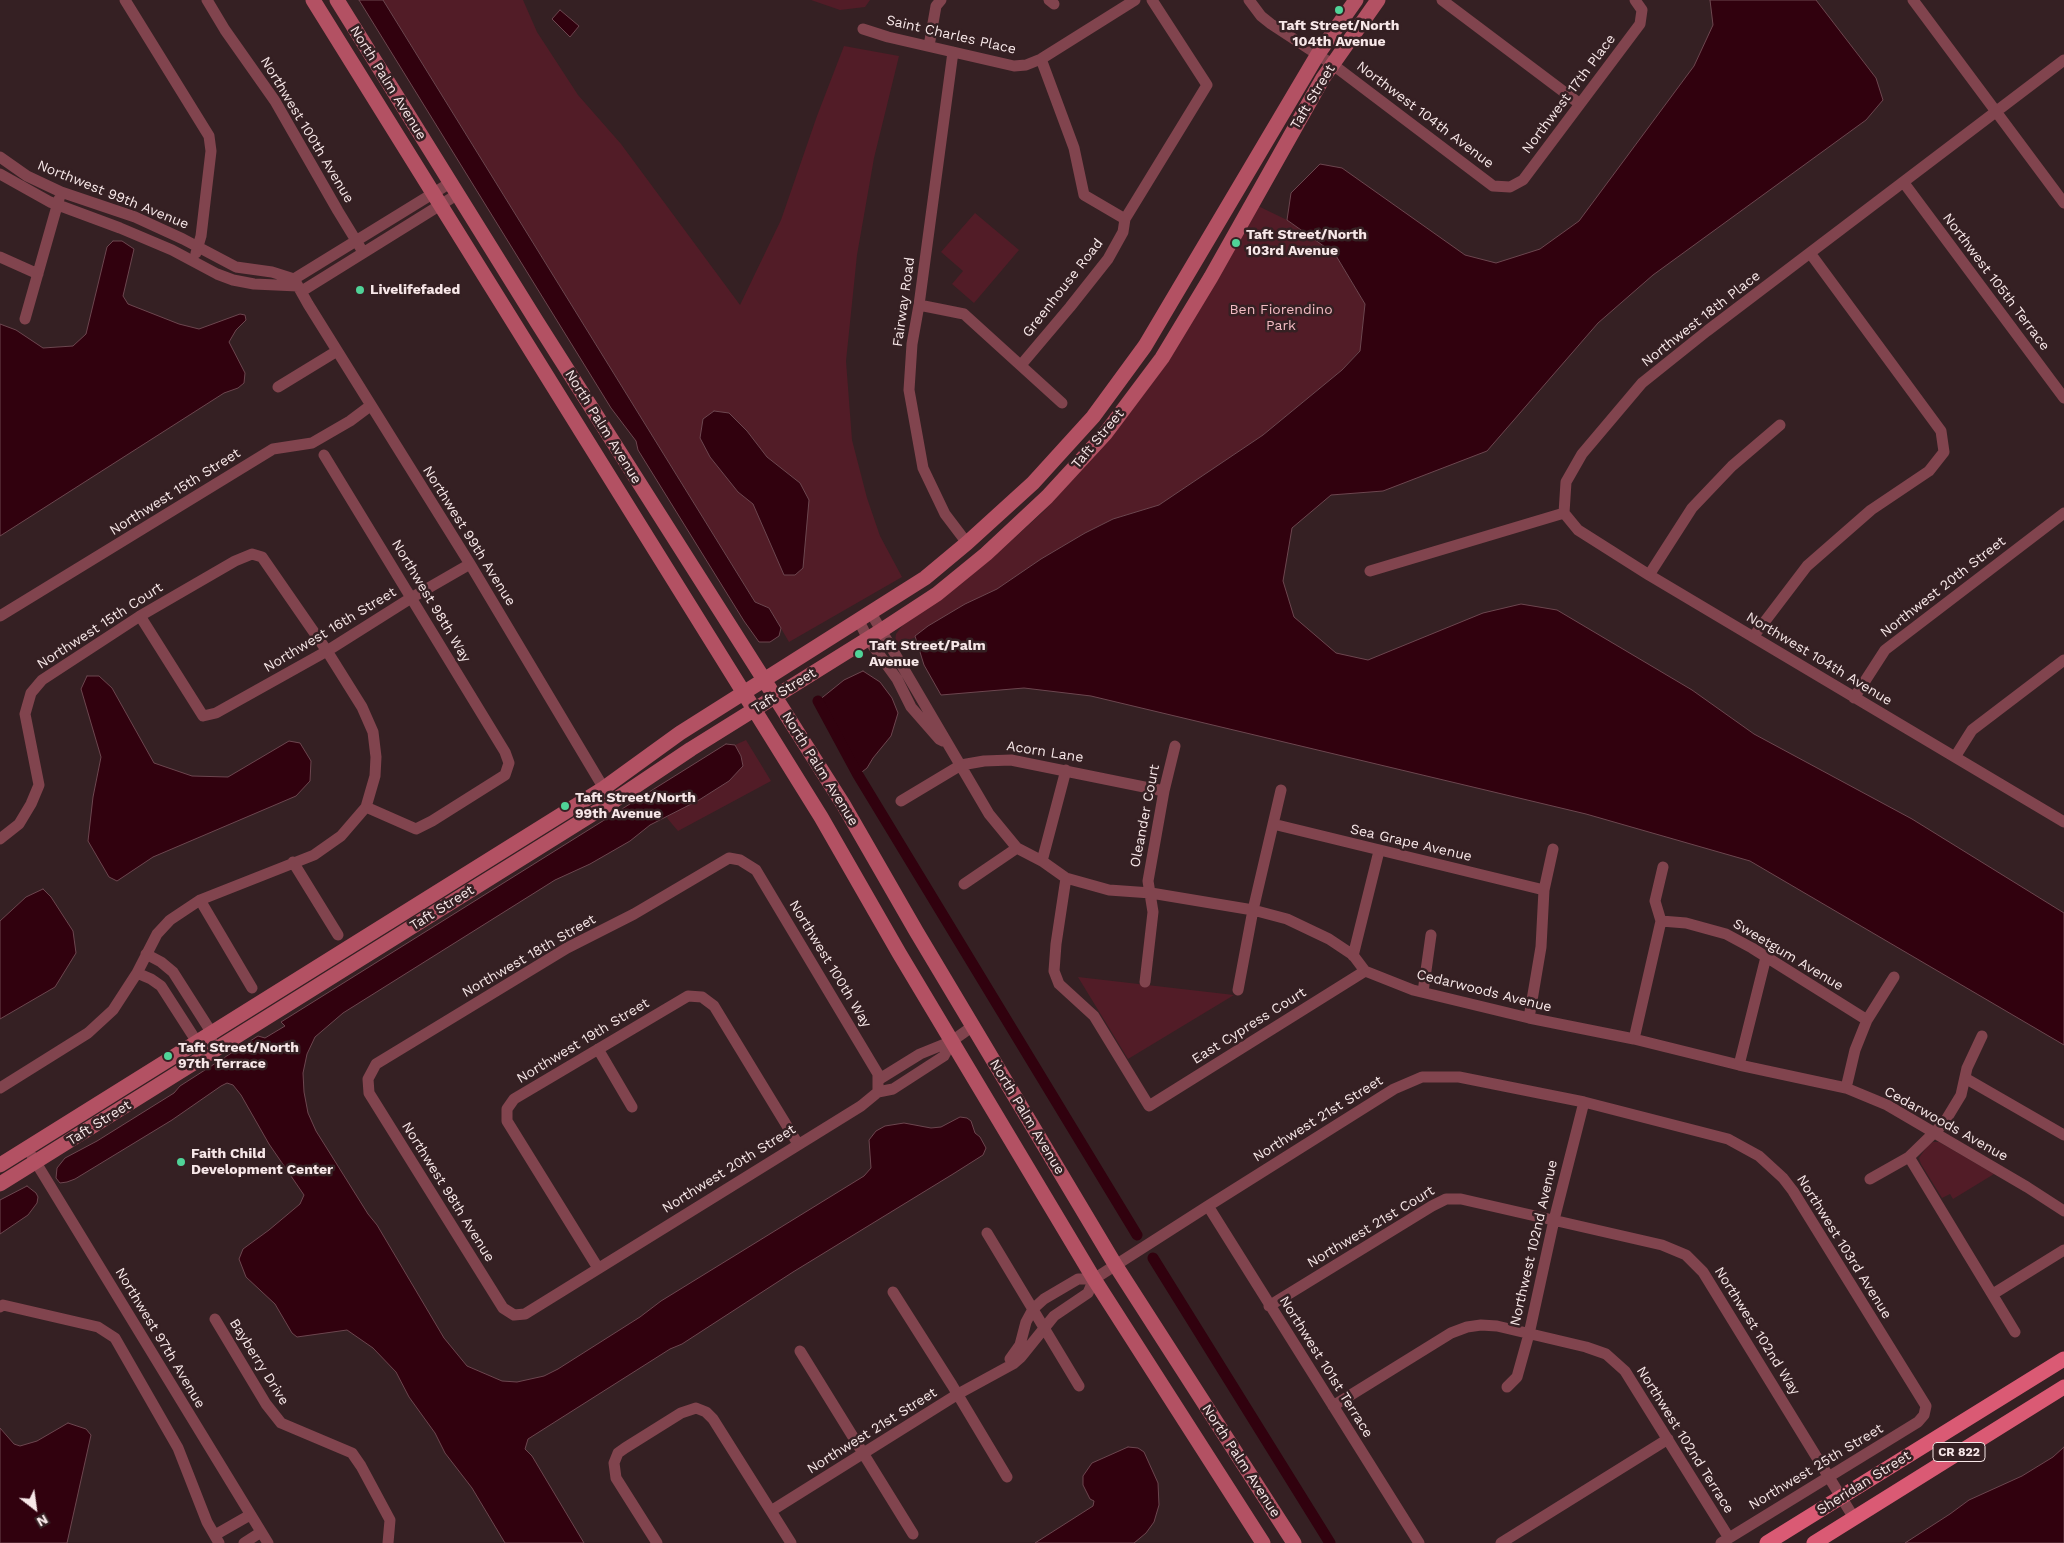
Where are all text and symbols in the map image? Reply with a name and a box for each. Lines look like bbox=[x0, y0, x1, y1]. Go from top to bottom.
marker: Taft Street/North 104th Avenue bbox=[1333, 4, 1345, 16]
street label: Saint Charles Place bbox=[884, 12, 1018, 58]
place label: Taft Street/North 104th Avenue bbox=[1279, 18, 1399, 50]
street label: North Palm Avenue bbox=[346, 23, 430, 143]
street label: Northwest 17th Place bbox=[1519, 31, 1619, 157]
street label: Northwest 100th Avenue bbox=[257, 54, 357, 206]
street label: Northwest 104th Avenue bbox=[1353, 58, 1497, 172]
street label: Taft Street bbox=[1287, 62, 1339, 132]
street label: Northwest 99th Avenue bbox=[35, 157, 191, 233]
street label: Northwest 105th Terrace bbox=[1939, 210, 2053, 354]
place label: Taft Street/North 103rd Avenue bbox=[1246, 227, 1367, 260]
street label: Greenhouse Road bbox=[1019, 235, 1107, 341]
marker: Taft Street/North 103rd Avenue bbox=[1230, 237, 1242, 249]
street label: Fairway Road bbox=[889, 256, 919, 348]
street label: Northwest 18th Place bbox=[1638, 267, 1764, 371]
place label: Livelifefaded bbox=[370, 282, 460, 298]
marker: Livelifefaded bbox=[354, 284, 366, 296]
park label: Ben Fiorendino Park bbox=[1229, 302, 1333, 334]
street label: North Palm Avenue bbox=[561, 367, 645, 487]
street label: Taft Street bbox=[1068, 406, 1128, 472]
street label: Northwest 15th Street bbox=[107, 445, 243, 539]
street label: Northwest 99th Avenue bbox=[419, 463, 519, 609]
street label: Northwest 20th Street bbox=[1877, 533, 2009, 641]
street label: Northwest 98th Way bbox=[388, 537, 474, 665]
street label: Northwest 15th Court bbox=[34, 579, 166, 673]
street label: Northwest 16th Street bbox=[261, 584, 399, 676]
street label: Northwest 104th Avenue bbox=[1743, 609, 1895, 709]
place label: Taft Street/Palm Avenue bbox=[869, 638, 986, 670]
marker: Taft Street/Palm Avenue bbox=[853, 648, 865, 660]
street label: Taft Street bbox=[749, 665, 819, 717]
street label: North Palm Avenue bbox=[778, 709, 862, 829]
street label: Acorn Lane bbox=[1005, 738, 1085, 766]
street label: Oleander Court bbox=[1127, 763, 1163, 869]
place label: Taft Street/North 99th Avenue bbox=[575, 790, 696, 822]
marker: Taft Street/North 99th Avenue bbox=[559, 800, 571, 812]
street label: Sea Grape Avenue bbox=[1348, 821, 1474, 865]
street label: Taft Street bbox=[407, 882, 477, 934]
street label: Northwest 100th Way bbox=[785, 897, 875, 1031]
street label: Northwest 18th Street bbox=[459, 911, 599, 1001]
street label: Sweetgum Avenue bbox=[1730, 915, 1846, 995]
street label: Cedarwoods Avenue bbox=[1415, 966, 1553, 1016]
street label: East Cypress Court bbox=[1189, 984, 1309, 1068]
street label: Northwest 19th Street bbox=[514, 995, 652, 1087]
place label: Taft Street/North 97th Terrace bbox=[178, 1040, 299, 1072]
marker: Taft Street/North 97th Terrace bbox=[162, 1050, 174, 1062]
street label: North Palm Avenue bbox=[986, 1056, 1068, 1178]
street label: Northwest 21st Street bbox=[1250, 1072, 1386, 1166]
street label: Cedarwoods Avenue bbox=[1881, 1083, 2011, 1165]
street label: Taft Street bbox=[64, 1097, 134, 1149]
street label: Northwest 98th Avenue bbox=[398, 1119, 498, 1265]
street label: Northwest 20th Street bbox=[659, 1121, 799, 1217]
place label: Faith Child Development Center bbox=[191, 1146, 333, 1178]
marker: Faith Child Development Center bbox=[175, 1156, 187, 1168]
street label: Northwest 102nd Avenue bbox=[1507, 1158, 1561, 1328]
street label: Northwest 103rd Avenue bbox=[1793, 1172, 1895, 1322]
street label: Northwest 21st Court bbox=[1304, 1182, 1438, 1272]
street label: Northwest 102nd Way bbox=[1711, 1264, 1803, 1398]
street label: Northwest 97th Avenue bbox=[111, 1265, 209, 1411]
street label: Northwest 101st Terrace bbox=[1276, 1293, 1376, 1441]
street label: Bayberry Drive bbox=[226, 1316, 292, 1408]
street label: Northwest 102nd Terrace bbox=[1633, 1363, 1737, 1517]
street label: Northwest 21st Street bbox=[804, 1384, 940, 1478]
street label: North Palm Avenue bbox=[1198, 1401, 1284, 1521]
street label: Northwest 25th Street bbox=[1746, 1420, 1886, 1514]
road number: CR 822 bbox=[1933, 1442, 1985, 1461]
street label: Sheridan Street bbox=[1814, 1447, 1914, 1519]
north arrow bbox=[10, 1483, 60, 1533]
text: N bbox=[34, 1511, 51, 1531]

